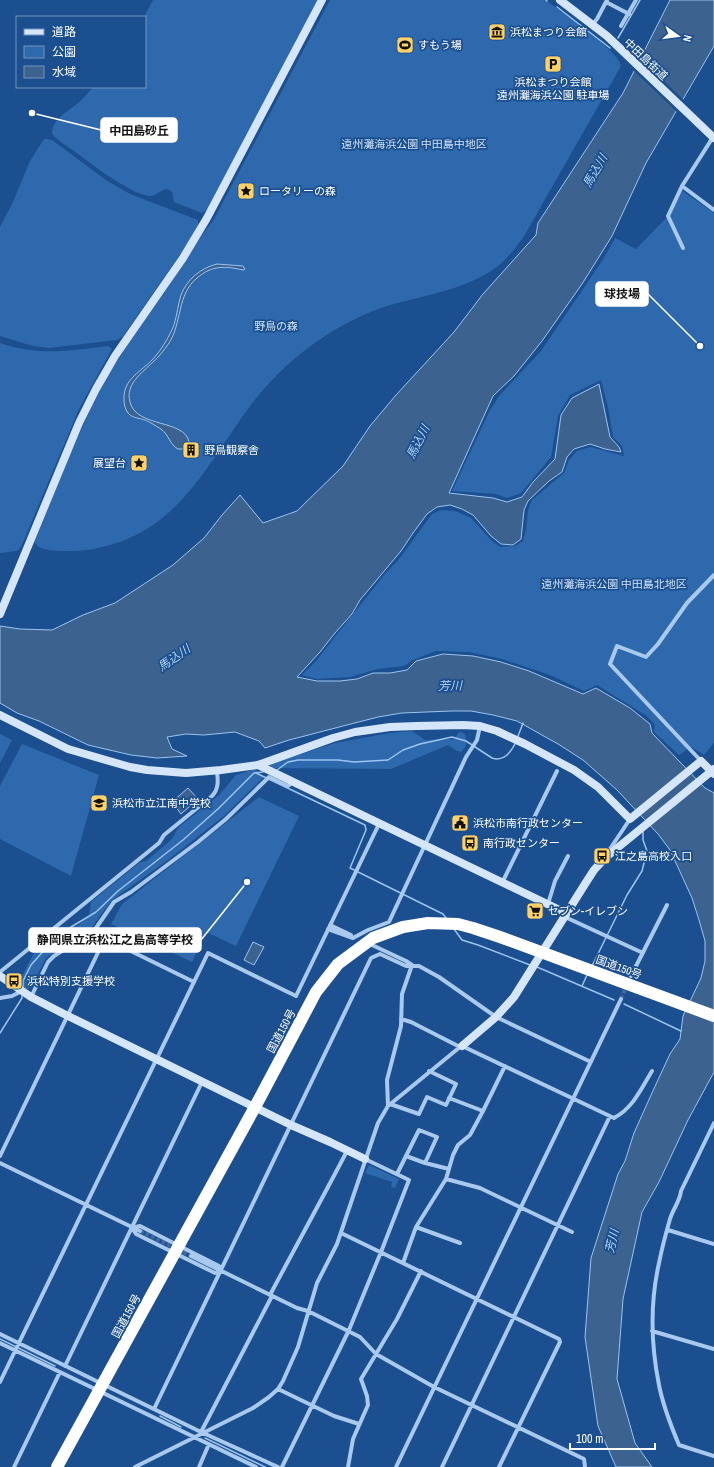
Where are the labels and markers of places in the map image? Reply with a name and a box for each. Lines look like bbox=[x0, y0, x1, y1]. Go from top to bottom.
museum icon: 浜松まつり会館 bbox=[487, 22, 507, 42]
place label: 浜松まつり会館 bbox=[510, 25, 587, 39]
sports icon: すもう場 bbox=[395, 35, 415, 55]
place label: すもう場 bbox=[418, 38, 462, 52]
parking icon: 浜松まつり会館 遠州灘海浜公園 駐車場 bbox=[543, 54, 563, 74]
place label: 浜松まつり会館 遠州灘海浜公園 駐車場 bbox=[497, 75, 609, 102]
callout: 中田島砂丘 bbox=[101, 118, 177, 142]
place icon: ロータリーの森 bbox=[236, 181, 256, 201]
place label: ロータリーの森 bbox=[259, 184, 336, 198]
callout: 球技場 bbox=[596, 282, 648, 306]
building icon: 野鳥観察舎 bbox=[181, 440, 201, 460]
place label: 野鳥観察舎 bbox=[204, 443, 259, 457]
place icon: 展望台 bbox=[129, 453, 149, 473]
place label: 展望台 bbox=[93, 456, 126, 470]
school or university icon: 浜松市立江南中学校 bbox=[89, 793, 109, 813]
place label: 浜松市立江南中学校 bbox=[112, 796, 211, 810]
public building icon: 浜松市南行政センター bbox=[450, 813, 470, 833]
place label: 浜松市南行政センター bbox=[473, 816, 583, 830]
bus stop icon: 南行政センター bbox=[460, 833, 480, 853]
place label: 南行政センター bbox=[483, 836, 560, 850]
bus stop icon: 江之島高校入口 bbox=[592, 846, 612, 866]
place label: 江之島高校入口 bbox=[615, 849, 692, 863]
supermarket icon: セブン-イレブン bbox=[525, 901, 545, 921]
place label: セブン-イレブン bbox=[548, 904, 628, 918]
callout: 静岡県立浜松江之島高等学校 bbox=[29, 928, 201, 952]
bus stop icon: 浜松特別支援学校 bbox=[4, 971, 24, 991]
place label: 浜松特別支援学校 bbox=[27, 974, 115, 988]

